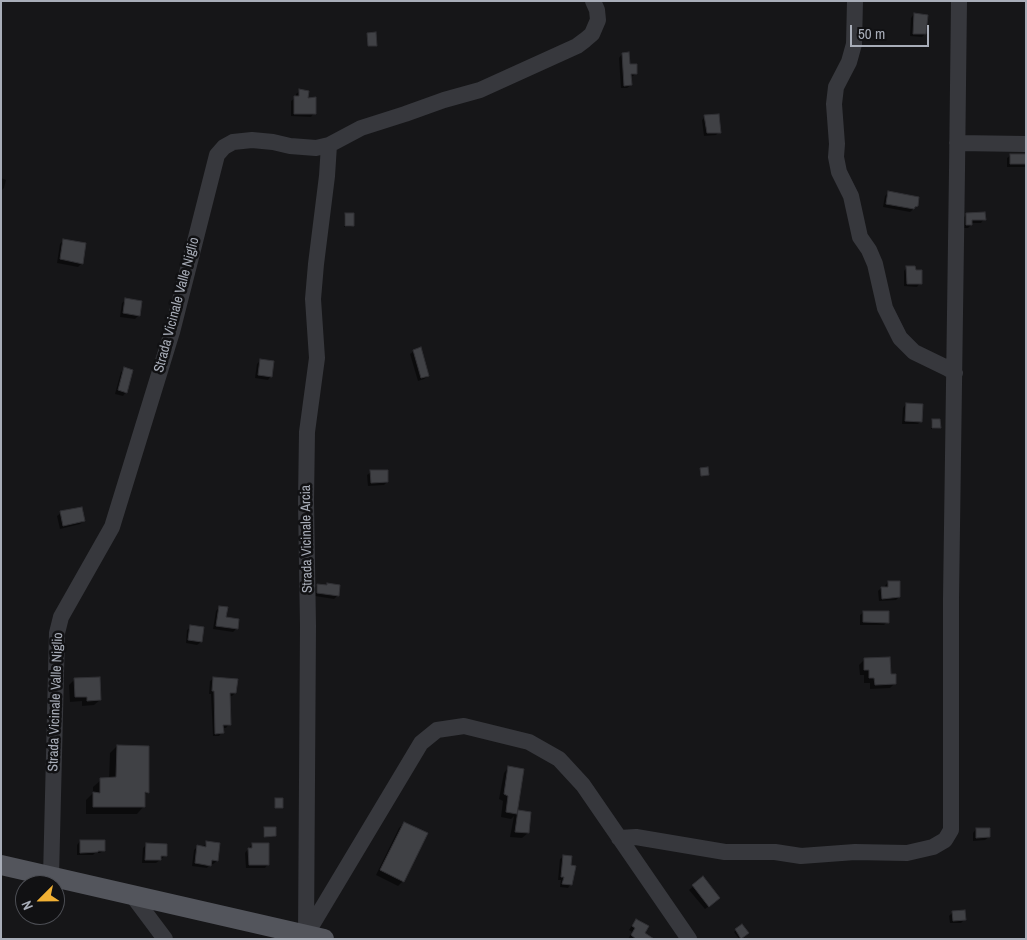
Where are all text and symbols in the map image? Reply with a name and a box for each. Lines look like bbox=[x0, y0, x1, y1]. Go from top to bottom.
scale bar bbox=[852, 15, 931, 47]
text: 50 m bbox=[858, 23, 885, 44]
street label: Strada Vicinale Valle Niglio bbox=[151, 236, 203, 374]
street label: Strada Vicinale Arcia bbox=[298, 485, 316, 593]
street label: Strada Vicinale Valle Niglio bbox=[45, 632, 67, 772]
north arrow bbox=[15, 875, 65, 925]
text: N bbox=[17, 898, 37, 913]

